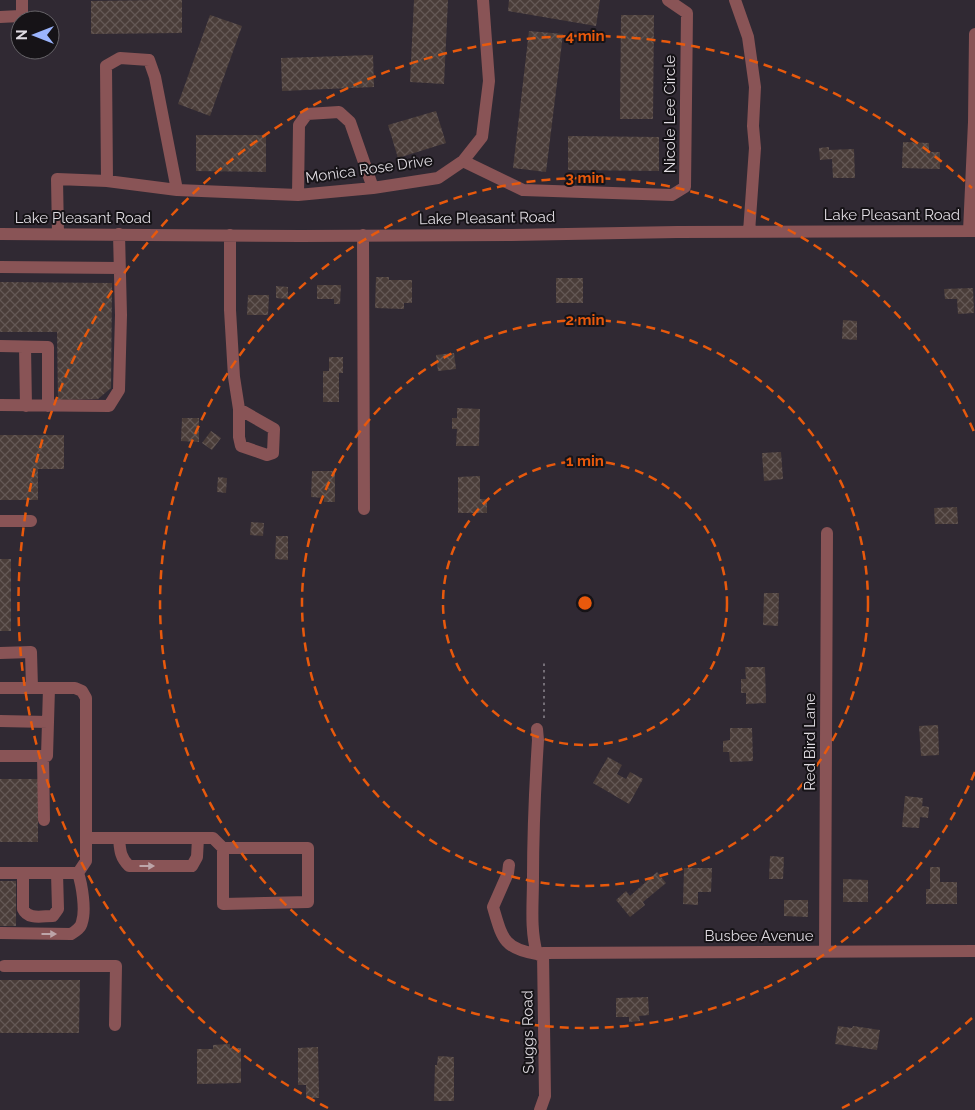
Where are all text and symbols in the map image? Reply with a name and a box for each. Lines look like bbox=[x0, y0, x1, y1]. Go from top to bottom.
north arrow bbox=[10, 10, 60, 60]
text: 4 min bbox=[565, 27, 605, 45]
text: N bbox=[14, 30, 30, 40]
street label: Nicole Lee Circle bbox=[661, 55, 679, 173]
street label: Monica Rose Drive bbox=[304, 151, 434, 187]
text: 3 min bbox=[566, 169, 604, 187]
street label: Lake Pleasant Road bbox=[824, 206, 960, 224]
street label: Lake Pleasant Road bbox=[419, 208, 555, 228]
street label: Lake Pleasant Road bbox=[15, 209, 151, 227]
text: 2 min bbox=[566, 311, 604, 329]
text: 1 min bbox=[566, 452, 604, 470]
centre of rings bbox=[576, 594, 594, 612]
street label: Red Bird Lane bbox=[801, 693, 819, 791]
one-way arrow bbox=[139, 862, 155, 870]
street label: Busbee Avenue bbox=[704, 927, 814, 945]
one-way arrow bbox=[41, 930, 57, 938]
street label: Suggs Road bbox=[518, 990, 538, 1074]

